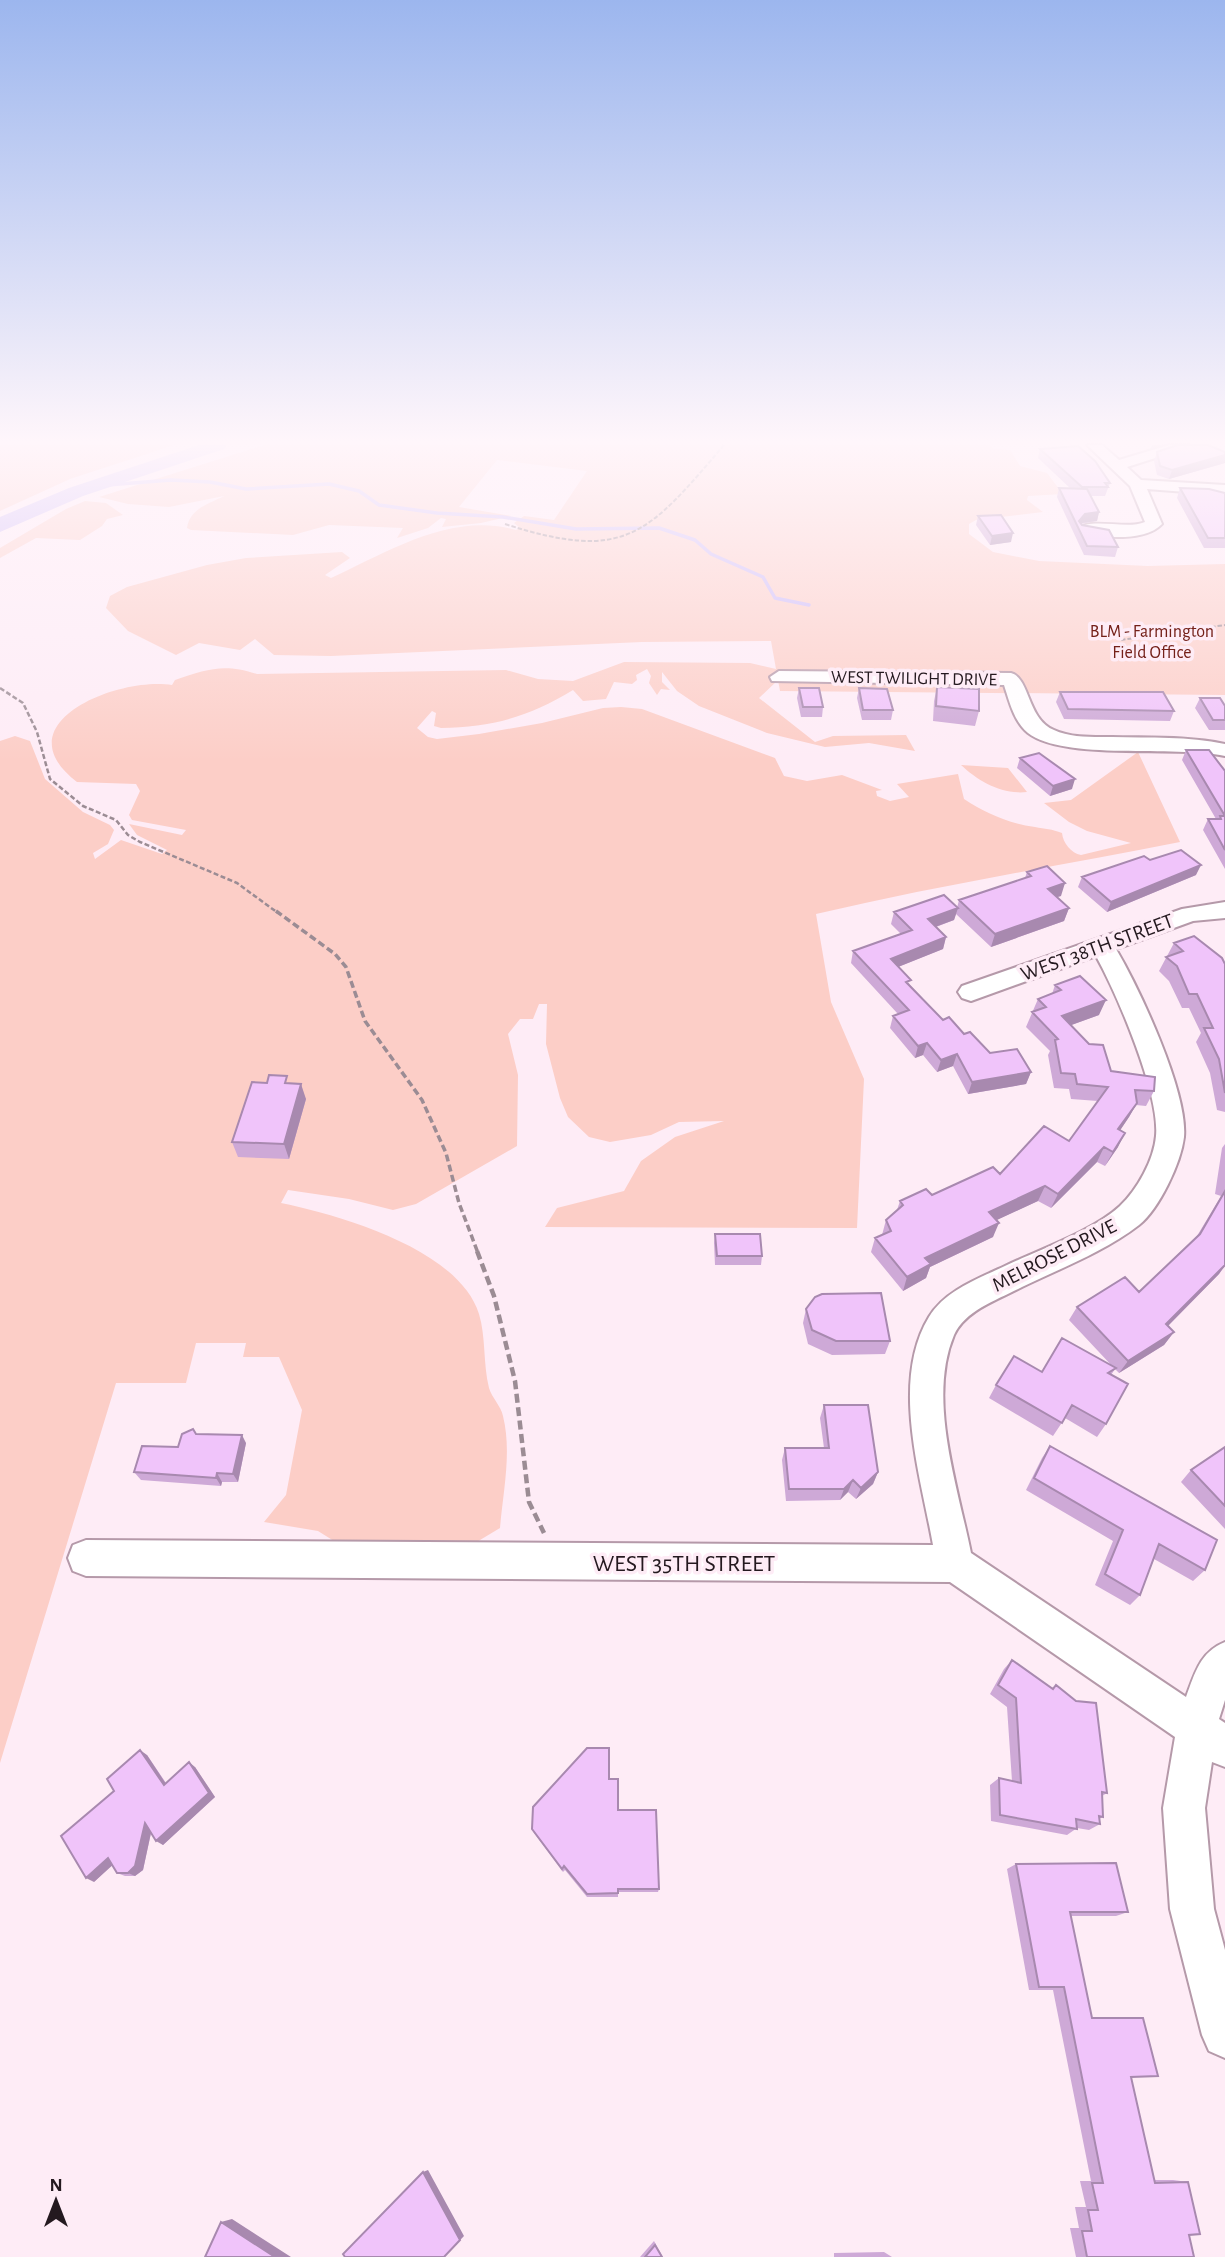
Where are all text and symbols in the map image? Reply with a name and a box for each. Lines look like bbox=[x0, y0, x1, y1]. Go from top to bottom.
park label: BLM - Farmington Field Office bbox=[1090, 623, 1214, 662]
street label: WEST TWILIGHT DRIVE bbox=[831, 669, 997, 689]
street label: WEST 38TH STREET bbox=[1018, 910, 1176, 985]
street label: MELROSE DRIVE bbox=[989, 1215, 1120, 1296]
street label: WEST 35TH STREET bbox=[593, 1552, 776, 1576]
north arrow bbox=[21, 2166, 91, 2236]
text: N bbox=[49, 2176, 63, 2195]

